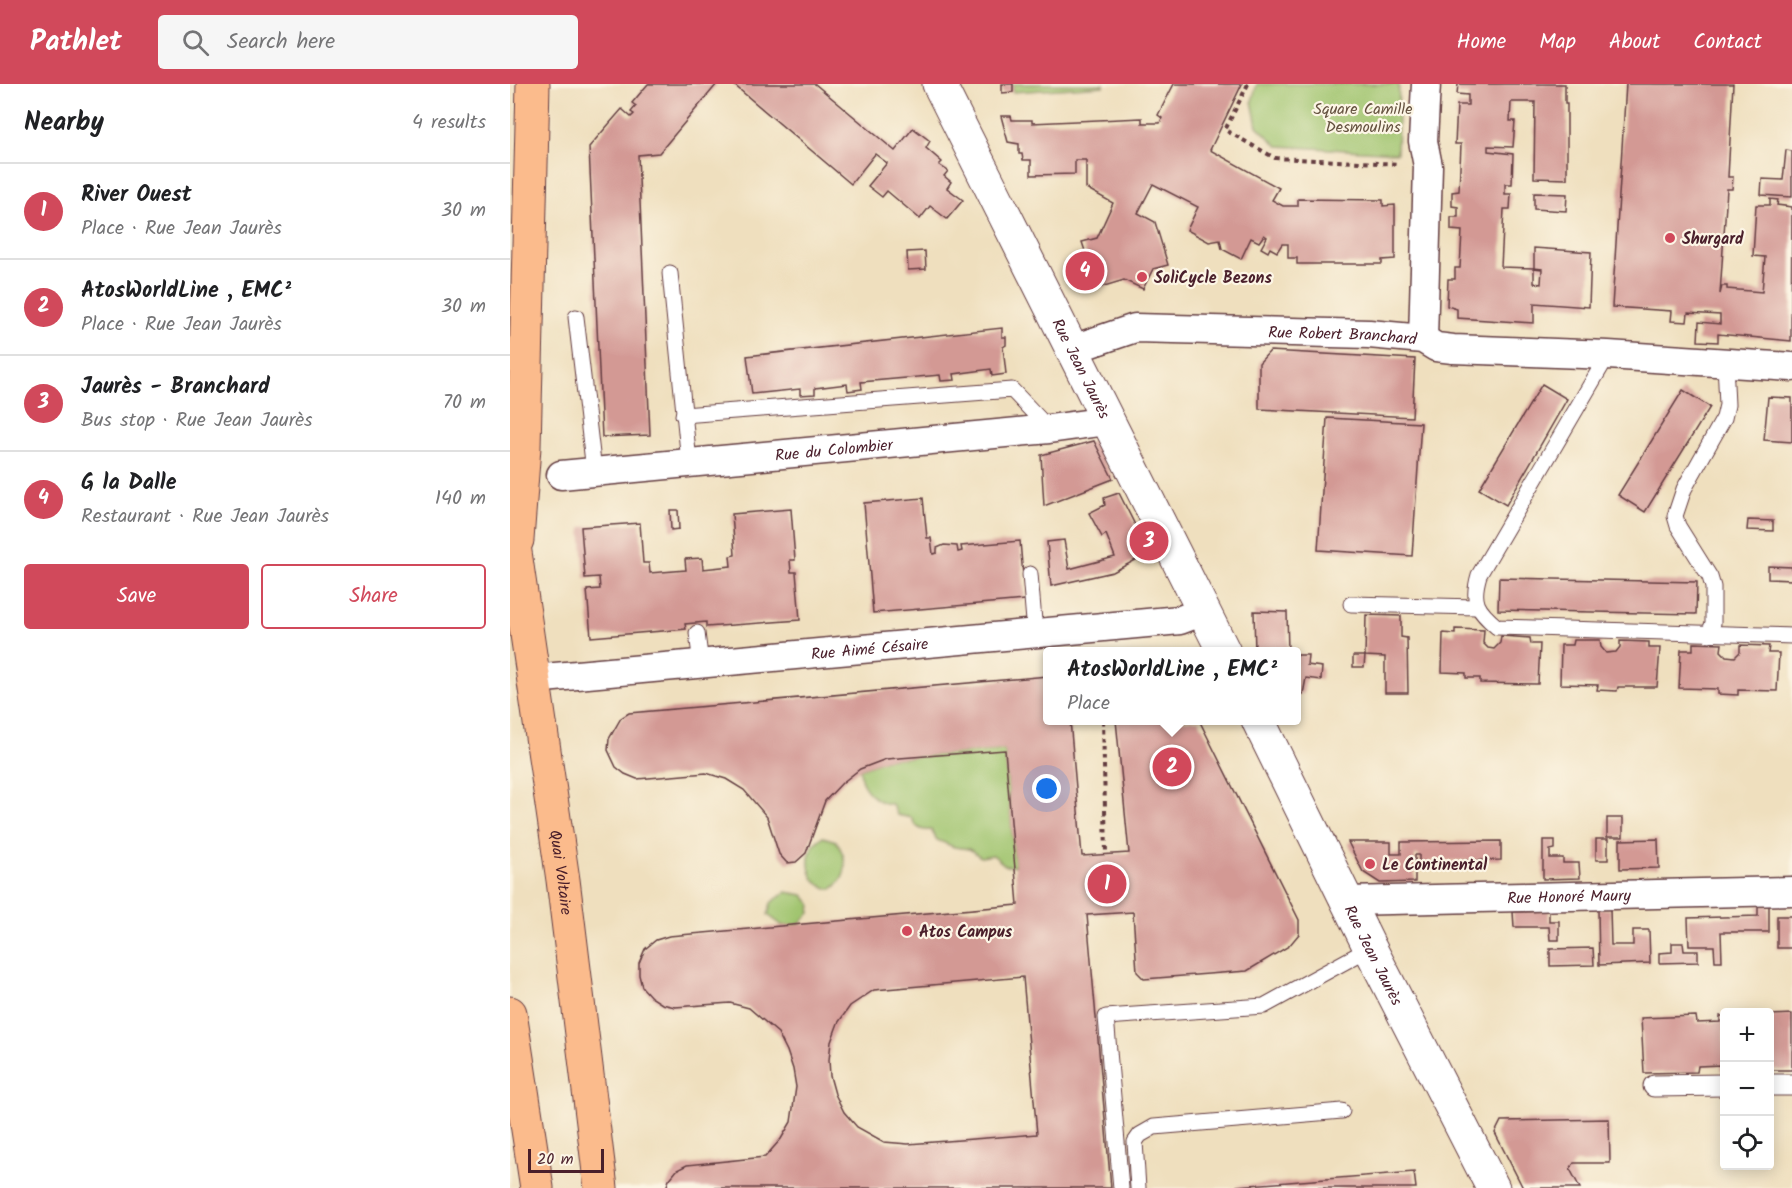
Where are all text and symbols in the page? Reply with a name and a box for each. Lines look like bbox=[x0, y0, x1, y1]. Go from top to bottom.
search box bbox=[158, 15, 578, 69]
text: Pathlet bbox=[30, 20, 122, 65]
text: Search here bbox=[227, 25, 335, 60]
icon: search bbox=[179, 26, 212, 59]
text: Home bbox=[1457, 26, 1506, 59]
text: Map bbox=[1539, 26, 1576, 59]
text: About bbox=[1609, 26, 1660, 59]
text: Contact bbox=[1693, 26, 1762, 59]
park label: Square Camille Desmoulins bbox=[1314, 97, 1412, 140]
text: Nearby bbox=[24, 102, 104, 144]
text: 4 results bbox=[412, 107, 486, 139]
text: River Ouest bbox=[81, 178, 192, 213]
text: 1 bbox=[40, 195, 47, 227]
text: 30 m bbox=[441, 195, 486, 227]
text: Place · Rue Jean Jaurès bbox=[81, 213, 282, 245]
place label: Shurgard bbox=[1682, 227, 1744, 252]
marker: Shurgard bbox=[1663, 231, 1677, 245]
pin: 4 bbox=[1066, 248, 1104, 294]
place label: SoliCycle Bezons bbox=[1154, 266, 1272, 291]
marker: SoliCycle Bezons bbox=[1135, 270, 1149, 284]
text: AtosWorldLine , EMC² bbox=[81, 274, 291, 309]
text: 2 bbox=[38, 291, 49, 323]
text: 30 m bbox=[441, 291, 486, 323]
text: Place · Rue Jean Jaurès bbox=[81, 309, 282, 341]
street label: Rue Jean Jaurès bbox=[1044, 314, 1116, 424]
street label: Rue Robert Branchard bbox=[1268, 320, 1419, 352]
text: Jaurès - Branchard bbox=[81, 370, 270, 405]
text: 3 bbox=[38, 387, 49, 419]
text: 70 m bbox=[443, 387, 486, 419]
text: Bus stop · Rue Jean Jaurès bbox=[81, 405, 313, 437]
street label: Rue du Colombier bbox=[774, 433, 896, 469]
text: G la Dalle bbox=[81, 466, 176, 501]
text: 4 bbox=[38, 483, 49, 515]
text: 140 m bbox=[435, 483, 486, 515]
text: Restaurant · Rue Jean Jaurès bbox=[81, 501, 329, 533]
pin: 3 bbox=[1130, 518, 1168, 564]
button: Save bbox=[24, 564, 249, 629]
button: Share bbox=[261, 564, 486, 629]
street label: Rue Aimé Césaire bbox=[810, 632, 929, 668]
popup bbox=[1043, 647, 1301, 725]
text: AtosWorldLine , EMC² bbox=[1067, 653, 1277, 688]
text: Place bbox=[1067, 688, 1110, 720]
pin: 2 bbox=[1152, 744, 1192, 790]
your location bbox=[1032, 774, 1061, 803]
street label: Quai Voltaire bbox=[542, 828, 578, 916]
place label: Le Continental bbox=[1382, 853, 1488, 878]
marker: Le Continental bbox=[1363, 857, 1377, 871]
pin: 1 bbox=[1088, 862, 1126, 906]
street label: Rue Honoré Maury bbox=[1507, 884, 1632, 911]
street label: Rue Jean Jaurès bbox=[1337, 901, 1409, 1010]
place label: Atos Campus bbox=[919, 920, 1013, 945]
marker: Atos Campus bbox=[900, 924, 914, 938]
map controls bbox=[1720, 1008, 1774, 1170]
button: + bbox=[1720, 1008, 1774, 1062]
button: − bbox=[1720, 1062, 1774, 1116]
button: locate bbox=[1720, 1116, 1774, 1170]
scale bar bbox=[528, 1146, 604, 1174]
text: 20 m bbox=[537, 1147, 573, 1172]

